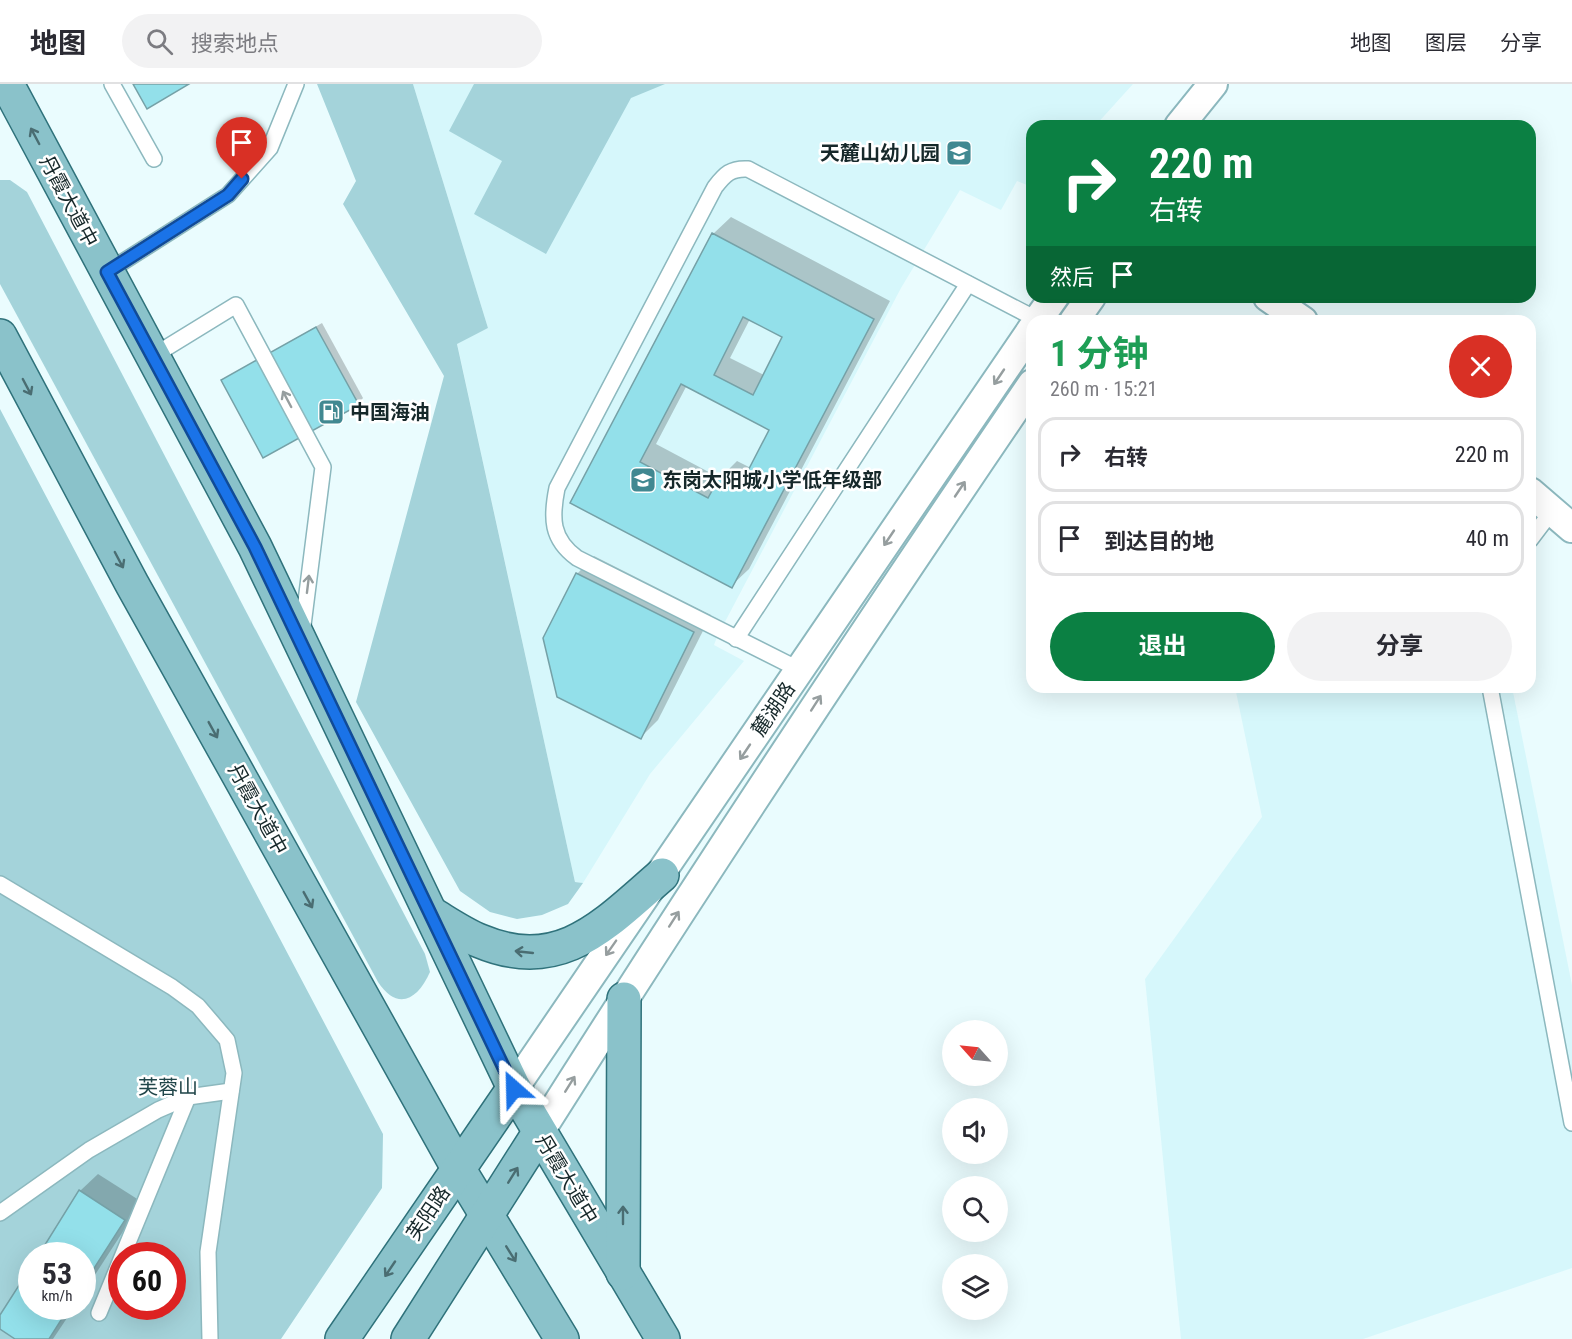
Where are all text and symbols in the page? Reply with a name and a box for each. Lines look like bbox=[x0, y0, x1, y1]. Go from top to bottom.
search box bbox=[122, 14, 542, 68]
icon: search bbox=[143, 25, 176, 58]
text: 地图 bbox=[30, 27, 86, 60]
text: 搜索地点 bbox=[191, 31, 279, 56]
text: 地图 bbox=[1350, 31, 1392, 55]
text: 图层 bbox=[1425, 31, 1467, 55]
text: 分享 bbox=[1500, 31, 1542, 55]
pin bbox=[216, 117, 267, 179]
icon: arrive bbox=[225, 126, 258, 159]
one-way arrow bbox=[29, 128, 41, 145]
school or university icon: 天麓山幼儿园 bbox=[944, 138, 974, 168]
text: 220 m bbox=[1149, 139, 1254, 188]
place label: 天麓山幼儿园 bbox=[820, 141, 940, 165]
icon: right bbox=[1050, 144, 1128, 222]
street label: 丹霞大道中 bbox=[35, 151, 103, 251]
text: 右转 bbox=[1149, 195, 1203, 227]
icon: arrive bbox=[1106, 258, 1139, 291]
text: 然后 bbox=[1050, 265, 1094, 290]
text: 1 分钟 bbox=[1050, 333, 1149, 375]
button: close bbox=[1449, 335, 1512, 398]
one-way arrow bbox=[993, 368, 1005, 385]
text: 260 m · 15:21 bbox=[1050, 377, 1157, 401]
one-way arrow bbox=[22, 378, 33, 396]
one-way arrow bbox=[281, 391, 293, 408]
fuel station icon: 中国海油 bbox=[316, 397, 346, 427]
place label: 中国海油 bbox=[350, 400, 430, 424]
icon: right bbox=[1053, 438, 1086, 471]
text: 220 m bbox=[1455, 442, 1509, 467]
text: 右转 bbox=[1104, 445, 1148, 470]
school or university icon: 东岗太阳城小学低年级部 bbox=[628, 465, 658, 495]
place label: 东岗太阳城小学低年级部 bbox=[662, 468, 882, 492]
one-way arrow bbox=[954, 482, 966, 498]
icon: arrive bbox=[1053, 522, 1086, 555]
text: 40 m bbox=[1466, 526, 1509, 551]
text: 到达目的地 bbox=[1104, 529, 1214, 554]
one-way arrow bbox=[883, 530, 896, 547]
one-way arrow bbox=[114, 550, 125, 568]
one-way arrow bbox=[303, 574, 314, 594]
button: 退出 bbox=[1050, 612, 1275, 681]
button: 分享 bbox=[1287, 612, 1512, 681]
street label: 麓湖路 bbox=[746, 677, 800, 741]
one-way arrow bbox=[810, 695, 822, 712]
one-way arrow bbox=[207, 721, 219, 738]
one-way arrow bbox=[739, 743, 751, 760]
street label: 丹霞大道中 bbox=[223, 759, 293, 859]
one-way arrow bbox=[303, 892, 315, 909]
one-way arrow bbox=[669, 911, 681, 928]
one-way arrow bbox=[605, 939, 617, 955]
one-way arrow bbox=[514, 946, 534, 957]
north arrow bbox=[942, 1020, 1008, 1086]
map controls bbox=[942, 1020, 1008, 1320]
position arrow bbox=[482, 1057, 546, 1121]
park label: 芙蓉山 bbox=[138, 1075, 198, 1099]
one-way arrow bbox=[565, 1076, 577, 1093]
button: sound bbox=[942, 1098, 1008, 1164]
street label: 丹霞大道中 bbox=[531, 1130, 603, 1228]
one-way arrow bbox=[508, 1167, 520, 1184]
button: search bbox=[942, 1176, 1008, 1242]
street label: 芙阳路 bbox=[401, 1181, 455, 1245]
one-way arrow bbox=[617, 1205, 629, 1225]
speed limit sign: 60 bbox=[108, 1242, 186, 1320]
one-way arrow bbox=[505, 1245, 517, 1262]
button: layers bbox=[942, 1254, 1008, 1320]
text: 53 bbox=[42, 1256, 72, 1291]
one-way arrow bbox=[384, 1260, 396, 1277]
text: km/h bbox=[42, 1287, 72, 1305]

